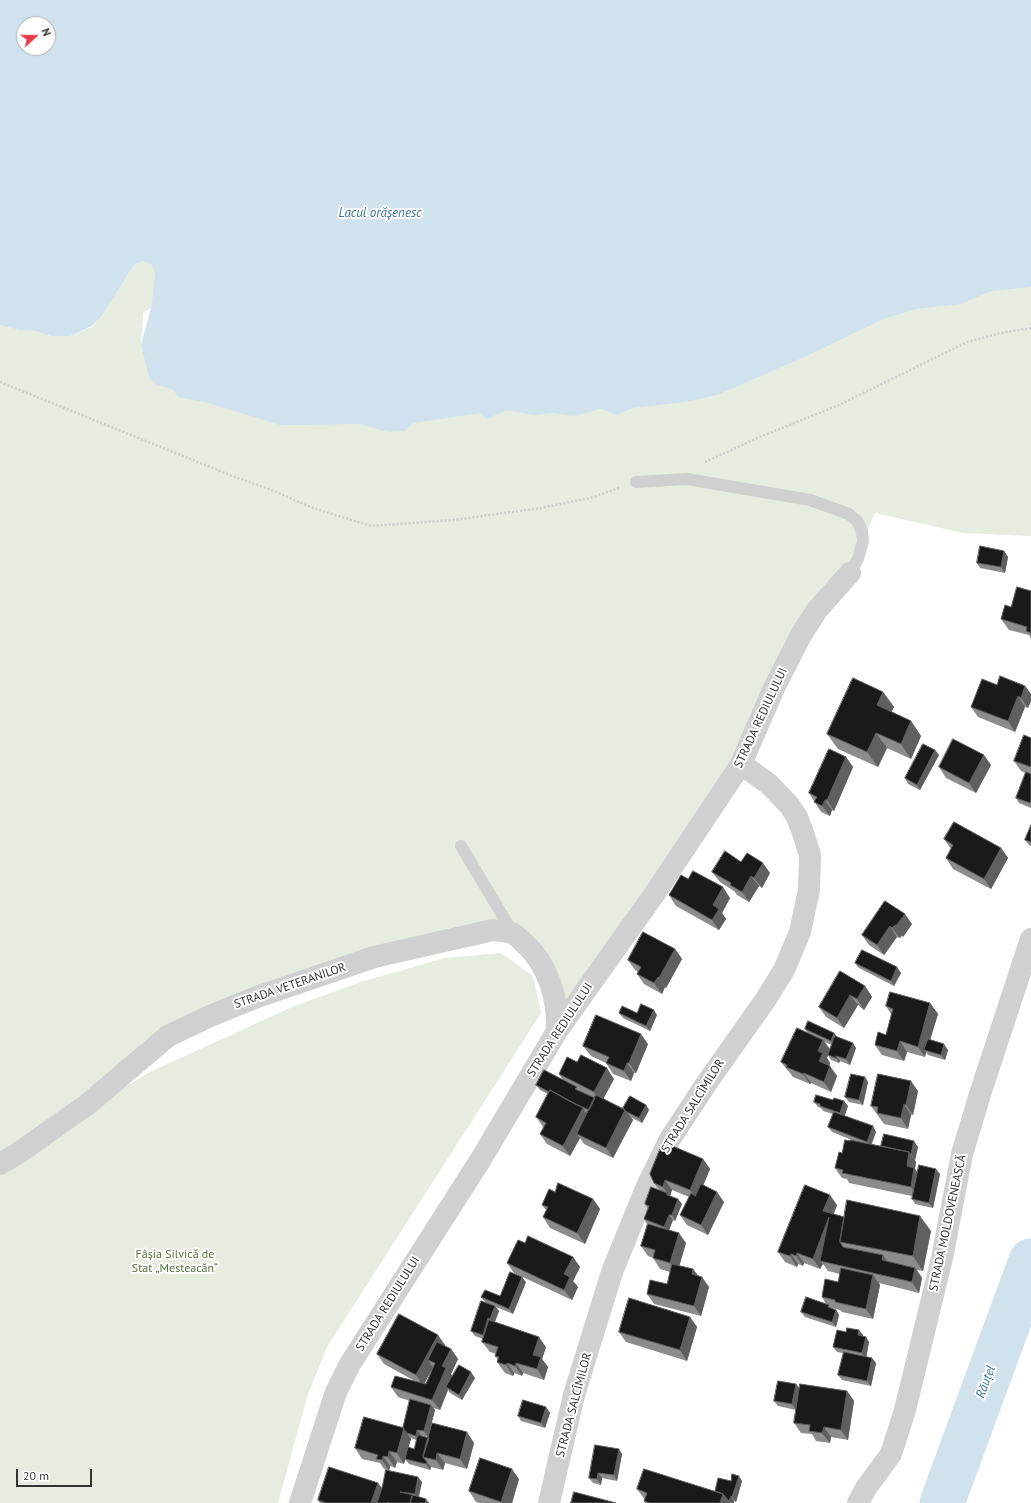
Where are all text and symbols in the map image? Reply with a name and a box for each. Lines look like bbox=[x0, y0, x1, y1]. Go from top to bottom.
north arrow bbox=[16, 16, 56, 56]
text: N bbox=[38, 26, 54, 38]
water label: Lacul orăşenesc bbox=[338, 205, 422, 221]
street label: STRADA REDIULULUI bbox=[731, 666, 791, 770]
street label: STRADA VETERANILOR bbox=[232, 960, 348, 1012]
street label: STRADA REDIULULUI bbox=[524, 980, 596, 1080]
street label: STRADA SALCÎMILOR bbox=[658, 1057, 728, 1155]
street label: STRADA MOLDOVENEASCĂ bbox=[927, 1154, 969, 1292]
park label: Fâșia Silvică de Stat „Mesteacăn“ bbox=[132, 1248, 218, 1276]
street label: STRADA REDIULULUI bbox=[353, 1254, 423, 1354]
street label: STRADA SALCÎMILOR bbox=[553, 1351, 595, 1459]
water label: Răuțel bbox=[973, 1364, 999, 1400]
scale bar bbox=[18, 1461, 94, 1487]
text: 20 m bbox=[23, 1468, 49, 1483]

